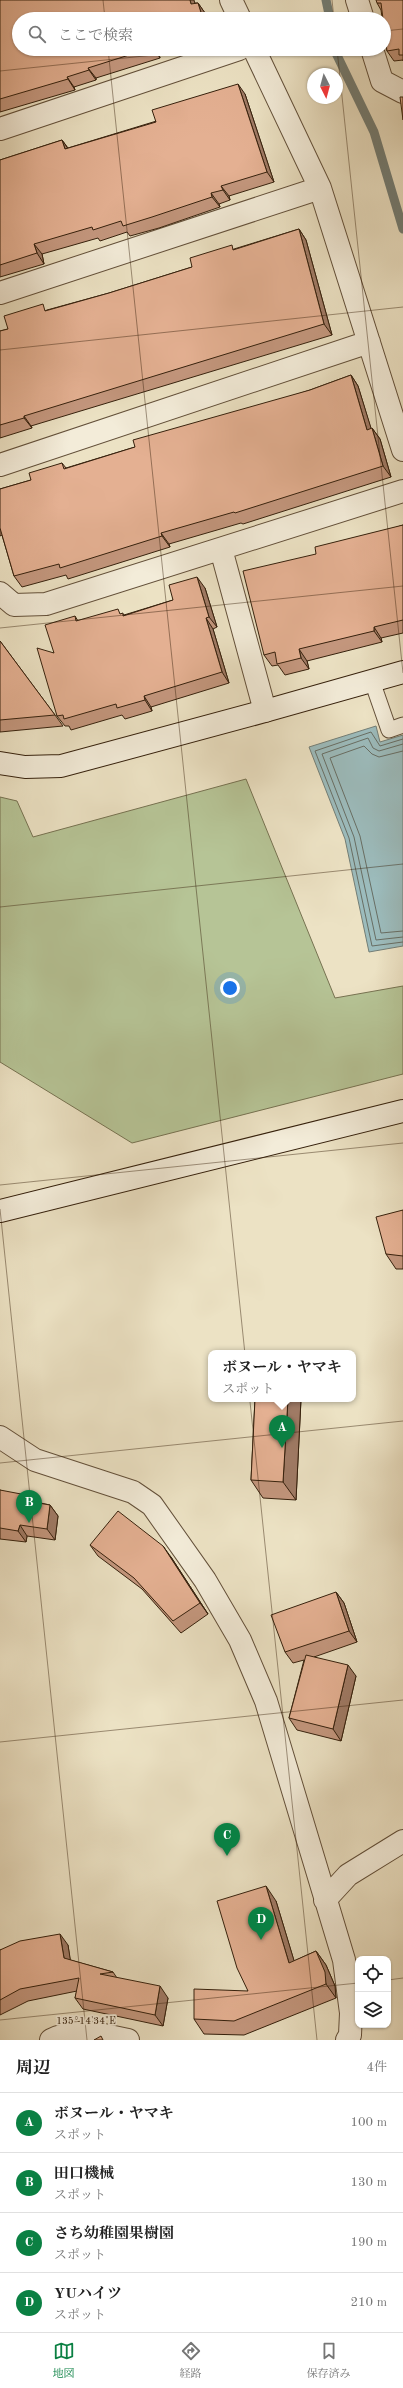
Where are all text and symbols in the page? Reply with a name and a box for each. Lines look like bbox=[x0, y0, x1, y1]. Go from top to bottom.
search box bbox=[12, 12, 391, 56]
icon: search bbox=[26, 23, 48, 45]
text: ここで検索 bbox=[58, 29, 133, 44]
north arrow bbox=[307, 68, 343, 104]
your location bbox=[220, 978, 240, 998]
popup bbox=[208, 1350, 356, 1402]
text: ボヌール・ヤマキ bbox=[222, 1361, 342, 1376]
text: スポット bbox=[222, 1383, 274, 1396]
pin: A bbox=[269, 1415, 295, 1448]
pin: B bbox=[16, 1490, 42, 1523]
pin: C bbox=[214, 1823, 240, 1856]
pin: D bbox=[248, 1907, 274, 1940]
map controls bbox=[355, 1956, 391, 2028]
button: locate bbox=[355, 1956, 391, 1992]
button: layers bbox=[355, 1992, 391, 2028]
text: 135°14'34"E bbox=[56, 2016, 116, 2026]
text: 周辺 bbox=[16, 2060, 50, 2077]
text: 4件 bbox=[366, 2061, 387, 2074]
text: ボヌール・ヤマキ bbox=[54, 2107, 174, 2122]
text: A bbox=[24, 2116, 34, 2129]
text: 100 m bbox=[350, 2116, 387, 2129]
text: スポット bbox=[54, 2129, 106, 2142]
text: 田口機械 bbox=[54, 2167, 114, 2182]
text: B bbox=[24, 2176, 34, 2189]
text: 130 m bbox=[350, 2176, 387, 2189]
text: スポット bbox=[54, 2189, 106, 2202]
text: さち幼稚園果樹園 bbox=[54, 2227, 174, 2242]
text: C bbox=[25, 2236, 33, 2249]
text: 190 m bbox=[350, 2236, 387, 2249]
text: スポット bbox=[54, 2249, 106, 2262]
text: YUハイツ bbox=[54, 2287, 122, 2302]
text: D bbox=[24, 2296, 34, 2309]
text: 210 m bbox=[350, 2296, 387, 2309]
text: スポット bbox=[54, 2309, 106, 2322]
tab: 地図 bbox=[53, 2340, 75, 2382]
tab: 経路 bbox=[180, 2340, 202, 2382]
tab: 保存済み bbox=[307, 2340, 351, 2382]

